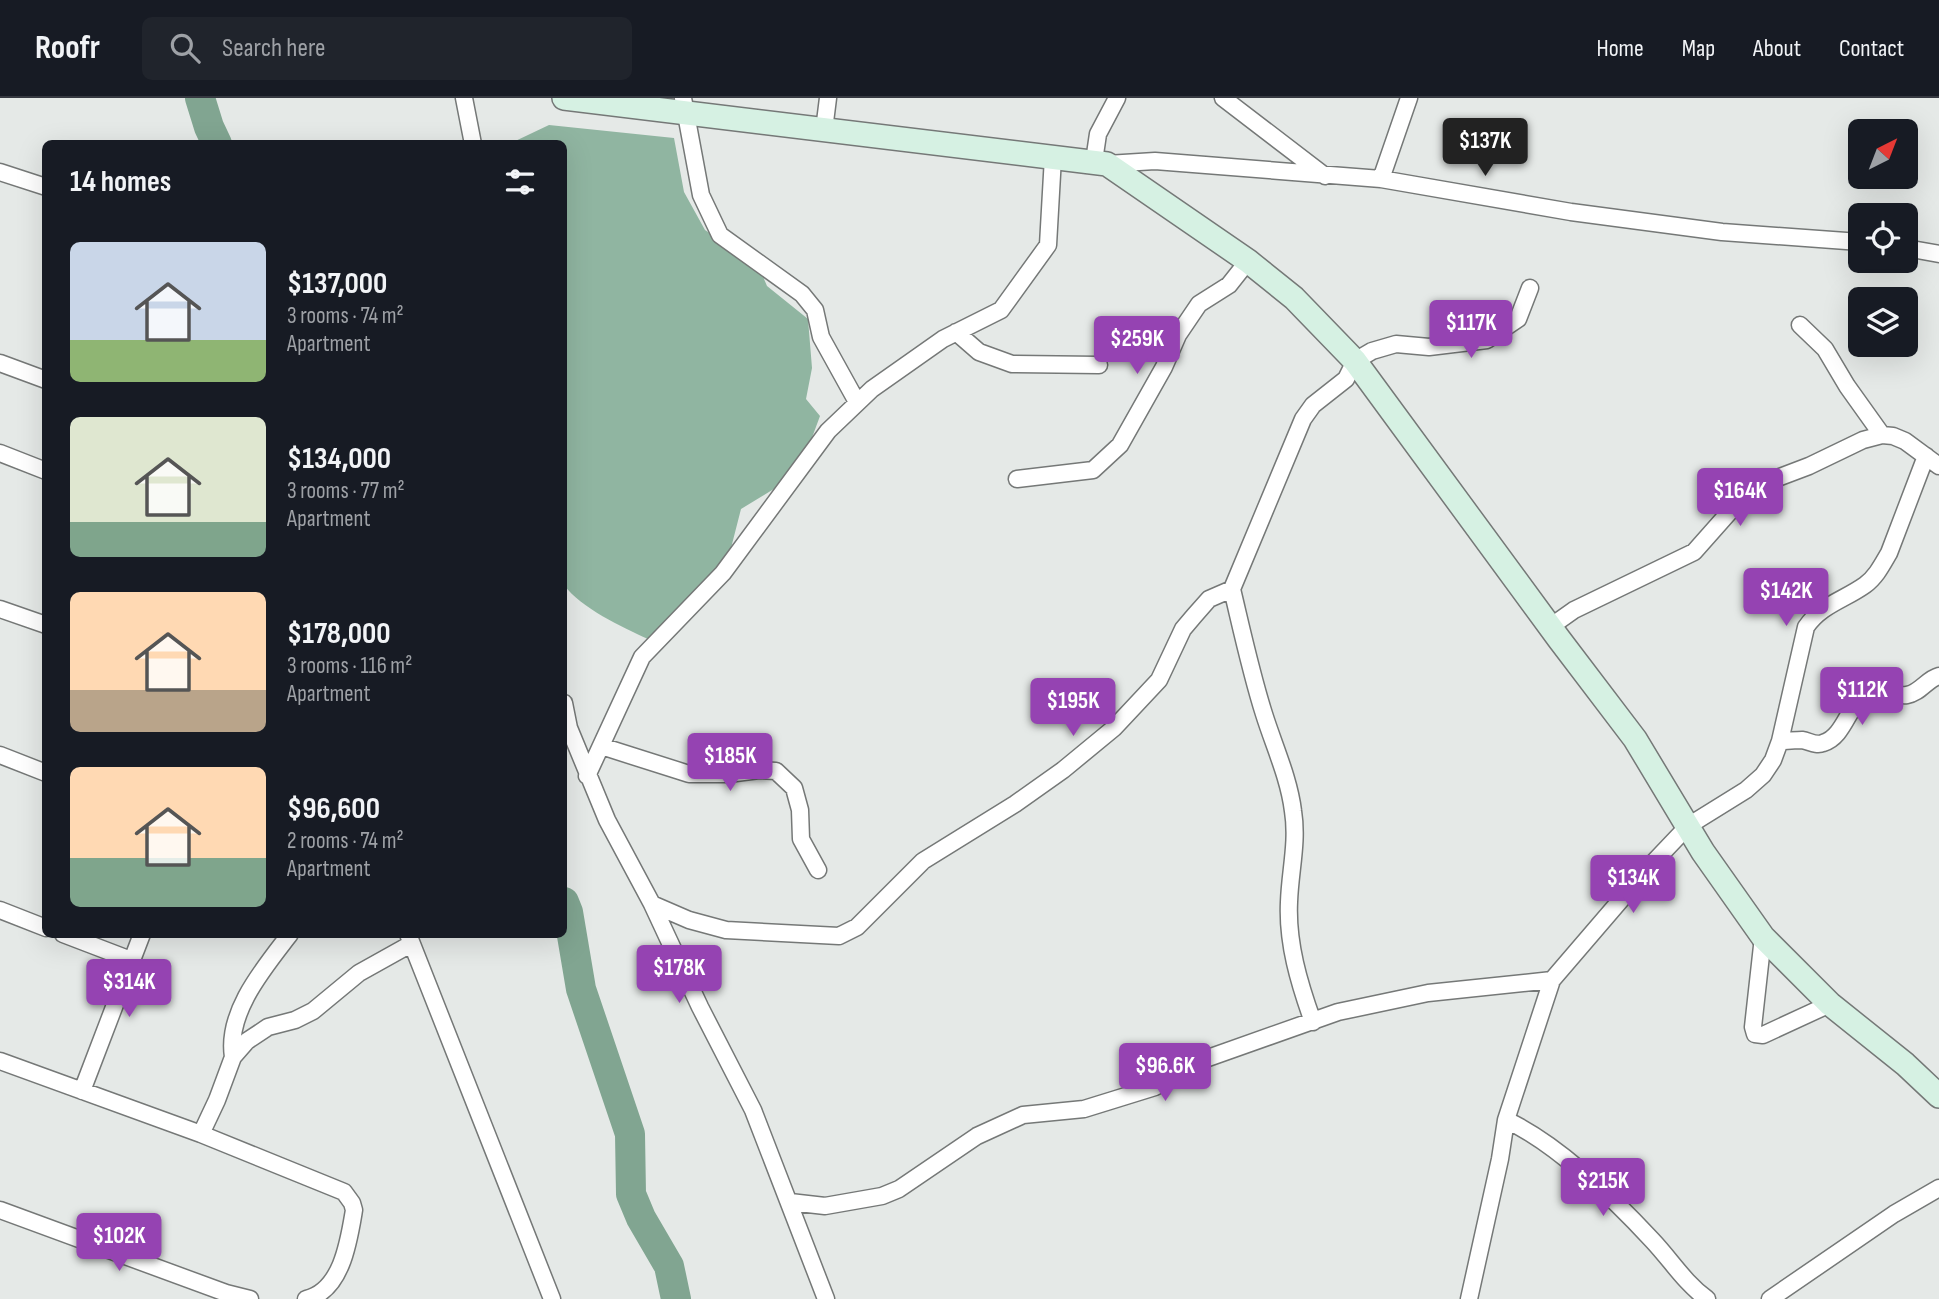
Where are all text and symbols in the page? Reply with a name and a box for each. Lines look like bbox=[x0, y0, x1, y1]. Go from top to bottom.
search box bbox=[142, 17, 632, 80]
text: Roofr bbox=[35, 28, 100, 68]
icon: search bbox=[166, 29, 204, 67]
text: Search here bbox=[222, 33, 325, 64]
text: Home bbox=[1596, 34, 1644, 63]
text: Map bbox=[1682, 34, 1715, 63]
text: About bbox=[1753, 34, 1801, 63]
text: Contact bbox=[1839, 34, 1904, 63]
pin: $137K bbox=[1436, 118, 1534, 178]
north arrow bbox=[1848, 119, 1918, 189]
map controls bbox=[1848, 119, 1918, 357]
text: $137K bbox=[1459, 127, 1511, 155]
icon: filters bbox=[501, 163, 539, 201]
text: 14 homes bbox=[70, 164, 171, 200]
button: locate bbox=[1848, 203, 1918, 273]
text: $137,000 bbox=[287, 266, 387, 302]
icon: home bbox=[126, 270, 210, 354]
button: layers bbox=[1848, 287, 1918, 357]
pin: $117K bbox=[1422, 300, 1520, 360]
text: 3 rooms · 74 m² bbox=[287, 302, 404, 330]
text: $117K bbox=[1445, 309, 1497, 337]
pin: $259K bbox=[1088, 316, 1186, 376]
text: $259K bbox=[1110, 325, 1164, 353]
text: Apartment bbox=[287, 330, 371, 358]
text: $134,000 bbox=[287, 441, 391, 477]
icon: home bbox=[126, 445, 210, 529]
pin: $164K bbox=[1691, 468, 1789, 528]
text: 3 rooms · 77 m² bbox=[287, 477, 405, 505]
text: $164K bbox=[1713, 477, 1767, 505]
text: Apartment bbox=[287, 505, 371, 533]
pin: $142K bbox=[1737, 568, 1835, 628]
text: $142K bbox=[1759, 577, 1813, 605]
text: $178,000 bbox=[287, 616, 391, 652]
icon: home bbox=[126, 620, 210, 704]
text: 3 rooms · 116 m² bbox=[287, 652, 412, 680]
pin: $112K bbox=[1813, 668, 1911, 727]
text: $112K bbox=[1836, 676, 1888, 704]
pin: $195K bbox=[1024, 678, 1122, 738]
text: Apartment bbox=[287, 680, 371, 708]
text: $195K bbox=[1046, 687, 1100, 715]
pin: $185K bbox=[681, 734, 779, 793]
text: $185K bbox=[703, 742, 757, 770]
text: $96,600 bbox=[287, 791, 380, 827]
icon: home bbox=[126, 795, 210, 879]
text: 2 rooms · 74 m² bbox=[287, 827, 404, 855]
text: Apartment bbox=[287, 855, 371, 883]
pin: $134K bbox=[1584, 856, 1682, 915]
text: $134K bbox=[1606, 864, 1660, 892]
pin: $178K bbox=[630, 946, 728, 1005]
text: $178K bbox=[653, 954, 705, 982]
pin: $314K bbox=[80, 960, 178, 1019]
text: $314K bbox=[102, 968, 156, 996]
pin: $96.6K bbox=[1108, 1044, 1222, 1103]
text: $96.6K bbox=[1135, 1052, 1195, 1080]
pin: $215K bbox=[1554, 1158, 1652, 1218]
text: $215K bbox=[1577, 1167, 1629, 1195]
pin: $102K bbox=[70, 1214, 168, 1273]
text: $102K bbox=[92, 1222, 146, 1250]

